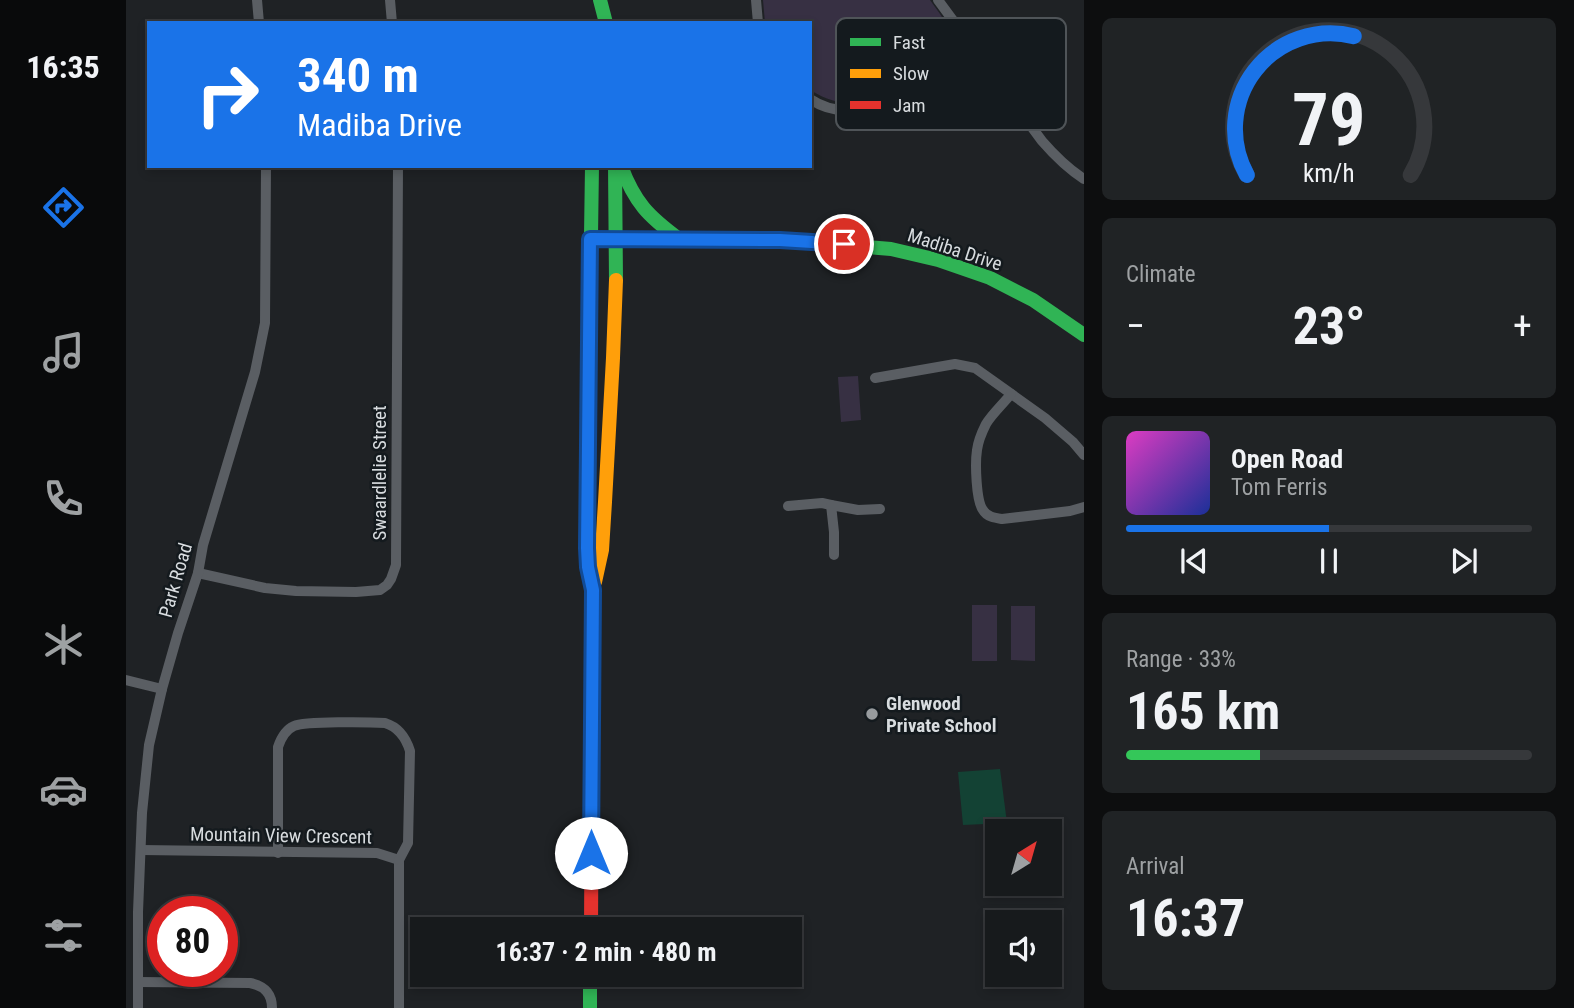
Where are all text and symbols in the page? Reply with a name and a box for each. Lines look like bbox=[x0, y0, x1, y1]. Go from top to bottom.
legend bbox=[836, 18, 1066, 130]
text: Fast bbox=[893, 31, 925, 54]
text: 340 m bbox=[297, 47, 419, 104]
text: 16:35 bbox=[26, 48, 100, 86]
icon: right bbox=[182, 49, 273, 140]
text: Slow bbox=[893, 62, 929, 85]
text: 79 bbox=[1292, 77, 1366, 163]
text: Jam bbox=[893, 94, 926, 117]
text: Madiba Drive bbox=[297, 106, 462, 144]
text: km/h bbox=[1303, 159, 1355, 188]
icon: directions bbox=[39, 183, 88, 232]
pin bbox=[814, 214, 874, 274]
street label: Madiba Drive bbox=[905, 223, 1005, 276]
icon: arrive bbox=[825, 225, 863, 263]
text: Climate bbox=[1126, 261, 1196, 288]
text: 23° bbox=[1293, 296, 1365, 357]
text: − bbox=[1126, 304, 1145, 348]
text: + bbox=[1513, 304, 1532, 348]
icon: music bbox=[39, 328, 88, 377]
street label: Swaardlelie Street bbox=[368, 405, 391, 541]
text: Open Road bbox=[1231, 444, 1343, 474]
icon: phone bbox=[39, 474, 88, 523]
text: Tom Ferris bbox=[1231, 474, 1327, 501]
street label: Park Road bbox=[154, 540, 197, 620]
icon: previous bbox=[1175, 542, 1213, 580]
icon: pause bbox=[1310, 542, 1348, 580]
icon: next bbox=[1445, 542, 1483, 580]
icon: climate bbox=[39, 620, 88, 669]
text: Range · 33% bbox=[1126, 646, 1236, 673]
text: 165 km bbox=[1126, 681, 1280, 742]
place label: Glenwood Private School bbox=[886, 692, 997, 737]
marker: Glenwood Private School bbox=[864, 706, 880, 722]
icon: car bbox=[39, 765, 88, 814]
position arrow bbox=[554, 816, 628, 890]
north arrow bbox=[985, 819, 1062, 896]
map controls bbox=[985, 819, 1062, 987]
street label: Mountain View Crescent bbox=[190, 822, 372, 849]
text: Arrival bbox=[1126, 853, 1185, 880]
text: 16:37 bbox=[1126, 888, 1245, 949]
speed limit sign: 80 bbox=[147, 896, 238, 987]
button: sound bbox=[985, 910, 1062, 987]
icon: filters bbox=[39, 911, 88, 960]
text: 16:37 · 2 min · 480 m bbox=[496, 937, 716, 967]

